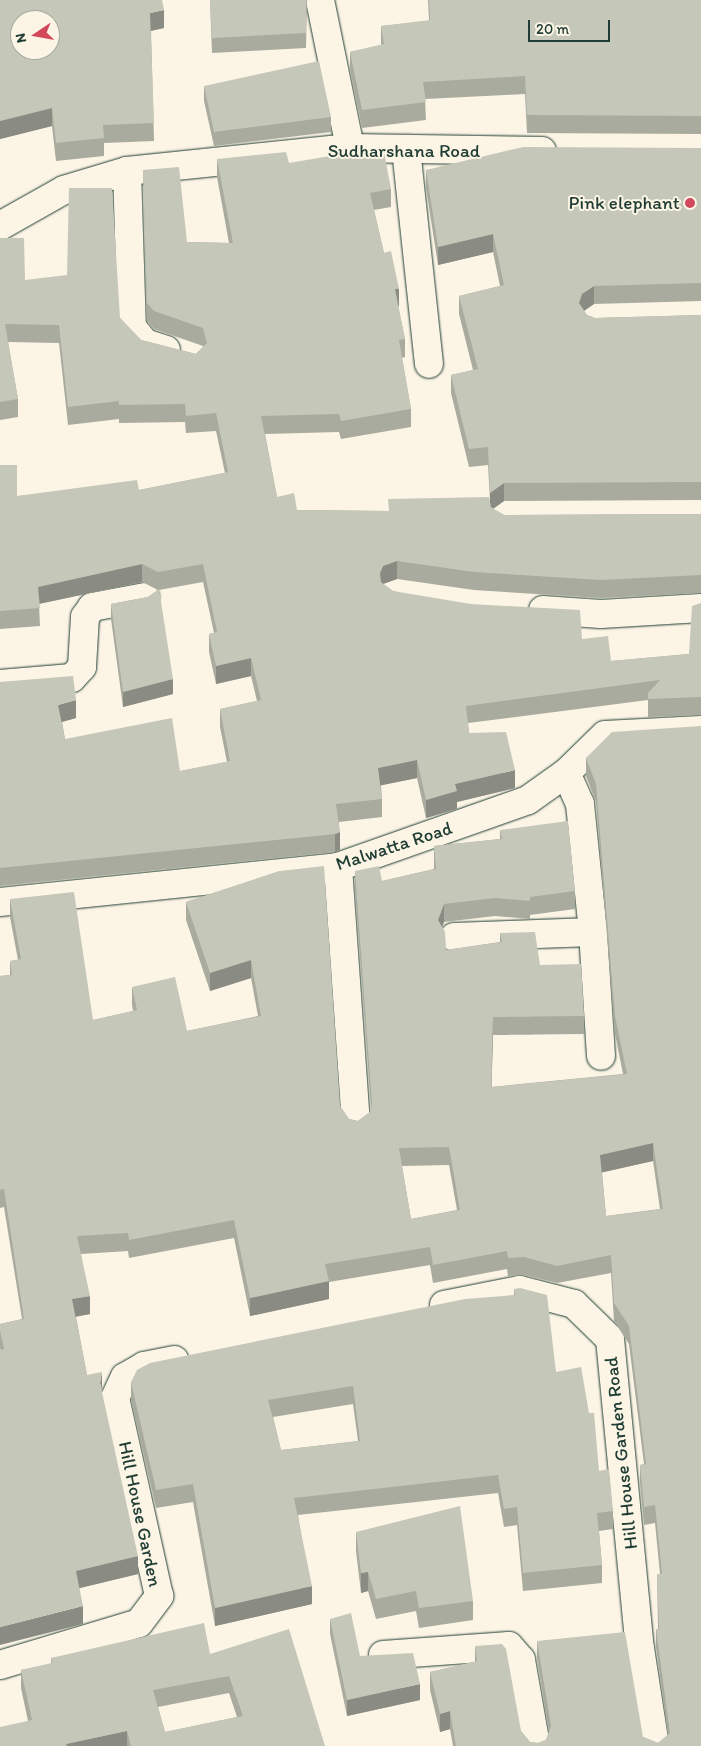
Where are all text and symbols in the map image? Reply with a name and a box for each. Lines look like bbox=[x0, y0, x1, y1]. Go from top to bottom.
north arrow bbox=[10, 10, 60, 60]
scale bar bbox=[531, 10, 614, 42]
text: 20 m bbox=[536, 20, 569, 38]
text: N bbox=[12, 32, 30, 44]
street label: Sudharshana Road bbox=[328, 140, 480, 162]
place label: Pink elephant bbox=[569, 192, 680, 214]
marker: Pink elephant bbox=[684, 197, 696, 209]
street label: Malwatta Road bbox=[333, 816, 455, 876]
street label: Hill House Garden Road bbox=[600, 1355, 642, 1551]
street label: Hill House Garden bbox=[113, 1439, 167, 1589]

